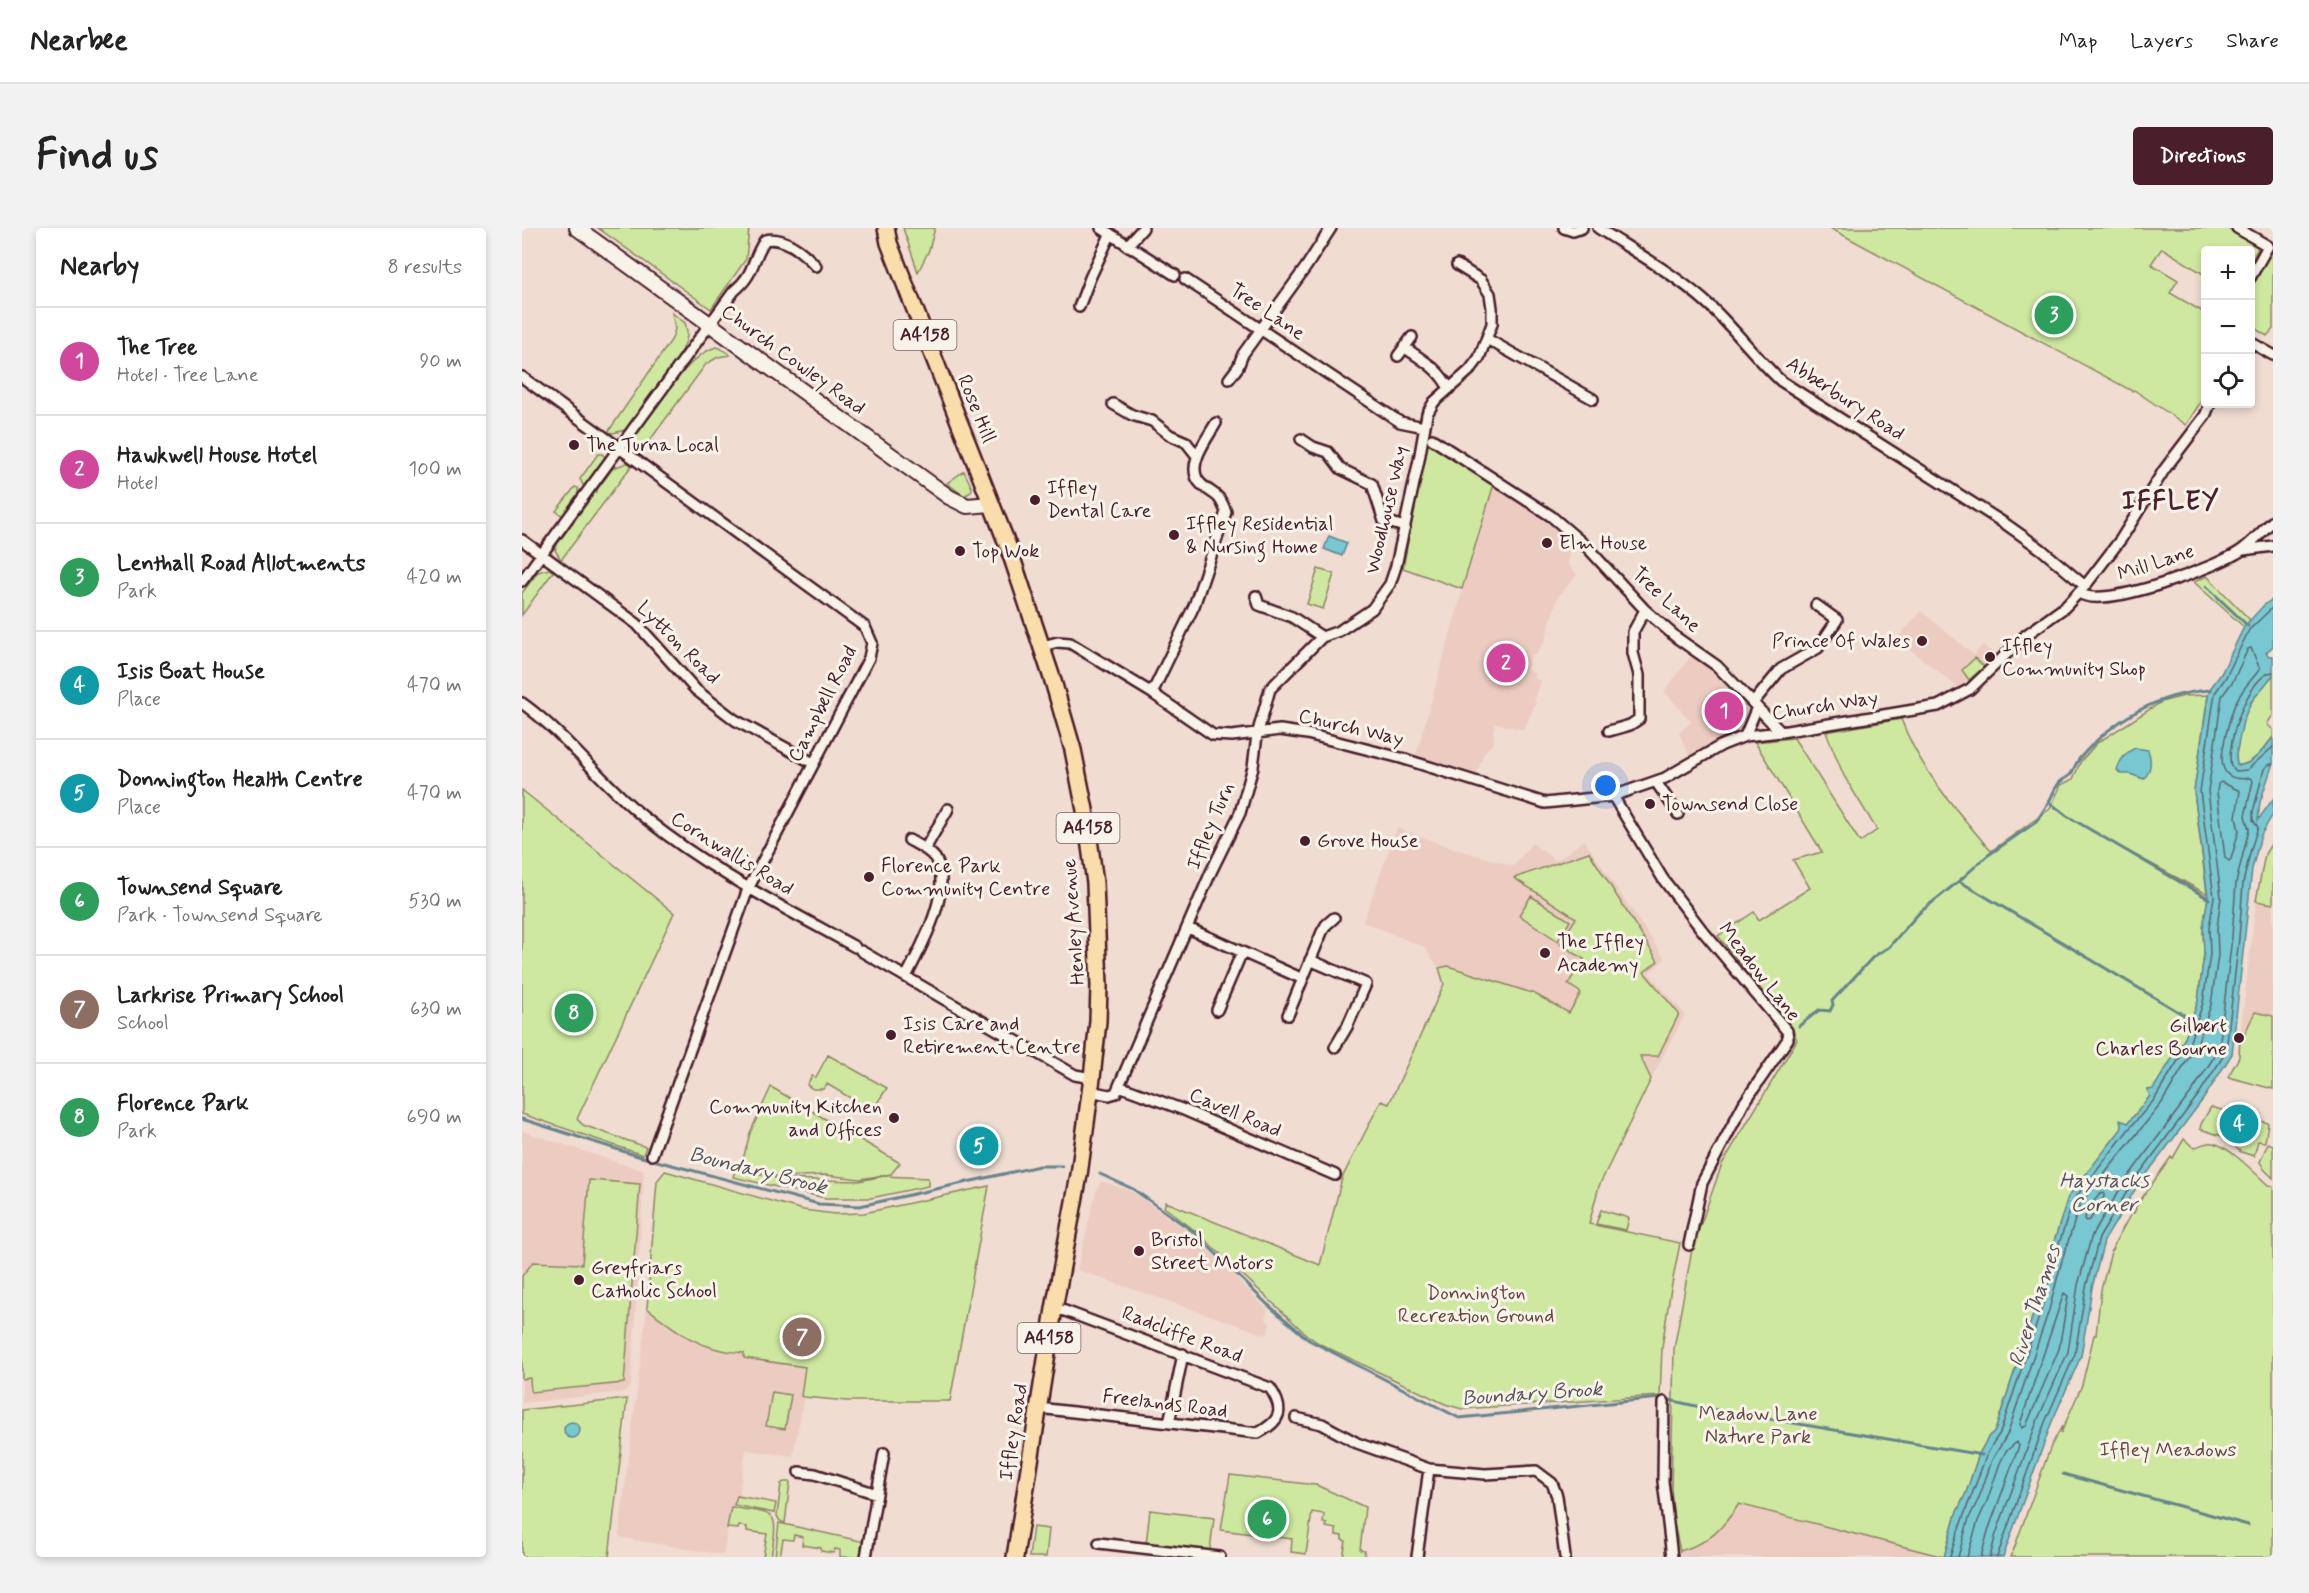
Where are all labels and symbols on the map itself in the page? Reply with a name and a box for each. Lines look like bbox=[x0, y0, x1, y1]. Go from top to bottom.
street label: Tree Lane bbox=[1224, 277, 1310, 347]
pin: 3 bbox=[2034, 292, 2074, 338]
street label: Church Cowley Road bbox=[715, 298, 871, 422]
road number: A4158 bbox=[894, 320, 956, 350]
street label: Abberbury Road bbox=[1781, 351, 1909, 447]
street label: Rose Hill bbox=[950, 371, 1002, 447]
place label: The Turna Local bbox=[586, 432, 719, 459]
marker: The Turna Local bbox=[567, 438, 581, 452]
street label: Woodhouse Way bbox=[1359, 443, 1415, 577]
place label: Iffley Dental Care bbox=[1047, 475, 1152, 525]
district label: IFFLEY bbox=[2122, 485, 2220, 519]
marker: Iffley Dental Care bbox=[1028, 493, 1042, 507]
place label: Iffley Residential & Nursing Home bbox=[1186, 511, 1333, 563]
marker: Iffley Residential & Nursing Home bbox=[1167, 528, 1181, 542]
place label: Elm House bbox=[1559, 530, 1647, 557]
marker: Elm House bbox=[1540, 536, 1554, 550]
place label: Top Wok bbox=[972, 538, 1039, 565]
street label: Mill Lane bbox=[2114, 538, 2198, 588]
marker: Top Wok bbox=[953, 544, 967, 558]
street label: Tree Lane bbox=[1626, 561, 1707, 639]
street label: Lytton Road bbox=[630, 595, 726, 691]
place label: Prince Of Wales bbox=[1772, 628, 1910, 655]
place label: Iffley Community Shop bbox=[2002, 633, 2146, 683]
marker: Prince Of Wales bbox=[1915, 634, 1929, 648]
pin: 2 bbox=[1486, 640, 1526, 686]
street label: Campbell Road bbox=[782, 641, 864, 767]
marker: Iffley Community Shop bbox=[1983, 650, 1997, 664]
street label: Church Way bbox=[1770, 684, 1880, 728]
pin: 1 bbox=[1704, 688, 1744, 734]
street label: Church Way bbox=[1296, 703, 1406, 753]
your location bbox=[1591, 771, 1620, 800]
street label: Iffley Turn bbox=[1181, 778, 1241, 874]
place label: Townsend Close bbox=[1662, 791, 1798, 818]
marker: Townsend Close bbox=[1643, 797, 1657, 811]
street label: Cornwallis Road bbox=[665, 805, 799, 903]
road number: A4158 bbox=[1056, 813, 1120, 843]
place label: Grove House bbox=[1317, 828, 1419, 855]
marker: Grove House bbox=[1298, 834, 1312, 848]
place label: Florence Park Community Centre bbox=[881, 853, 1050, 903]
street label: Henley Avenue bbox=[1056, 858, 1092, 986]
marker: Florence Park Community Centre bbox=[862, 870, 876, 884]
street label: Meadow Lane bbox=[1712, 917, 1806, 1027]
place label: The Iffley Academy bbox=[1557, 929, 1644, 979]
marker: The Iffley Academy bbox=[1538, 946, 1552, 960]
pin: 8 bbox=[554, 990, 594, 1036]
place label: Isis Care and Retirement Centre bbox=[903, 1011, 1081, 1061]
place label: Gilbert Charles Bourne bbox=[2095, 1013, 2227, 1063]
marker: Isis Care and Retirement Centre bbox=[884, 1028, 898, 1042]
marker: Gilbert Charles Bourne bbox=[2232, 1031, 2246, 1045]
street label: Cavell Road bbox=[1185, 1082, 1285, 1144]
place label: Community Kitchen and Offices bbox=[709, 1094, 882, 1144]
pin: 4 bbox=[2220, 1102, 2258, 1146]
marker: Community Kitchen and Offices bbox=[887, 1111, 901, 1125]
pin: 5 bbox=[960, 1124, 998, 1168]
water label: Boundary Brook bbox=[686, 1140, 831, 1202]
water label: Haystacks Corner bbox=[2059, 1167, 2150, 1219]
place label: Bristol Street Motors bbox=[1151, 1227, 1273, 1277]
water label: River Thames bbox=[2002, 1240, 2068, 1370]
marker: Bristol Street Motors bbox=[1132, 1244, 1146, 1258]
place label: Greyfriars Catholic School bbox=[591, 1255, 717, 1305]
marker: Greyfriars Catholic School bbox=[572, 1273, 586, 1287]
park label: Donnington Recreation Ground bbox=[1398, 1280, 1554, 1330]
street label: Radcliffe Road bbox=[1118, 1300, 1246, 1370]
pin: 7 bbox=[782, 1314, 822, 1360]
road number: A4158 bbox=[1018, 1323, 1080, 1353]
water label: Boundary Brook bbox=[1461, 1375, 1605, 1413]
street label: Iffley Road bbox=[993, 1382, 1035, 1482]
street label: Freelands Road bbox=[1101, 1383, 1229, 1425]
park label: Meadow Lane Nature Park bbox=[1698, 1401, 1818, 1451]
park label: Iffley Meadows bbox=[2099, 1437, 2237, 1464]
pin: 6 bbox=[1248, 1496, 1286, 1542]

